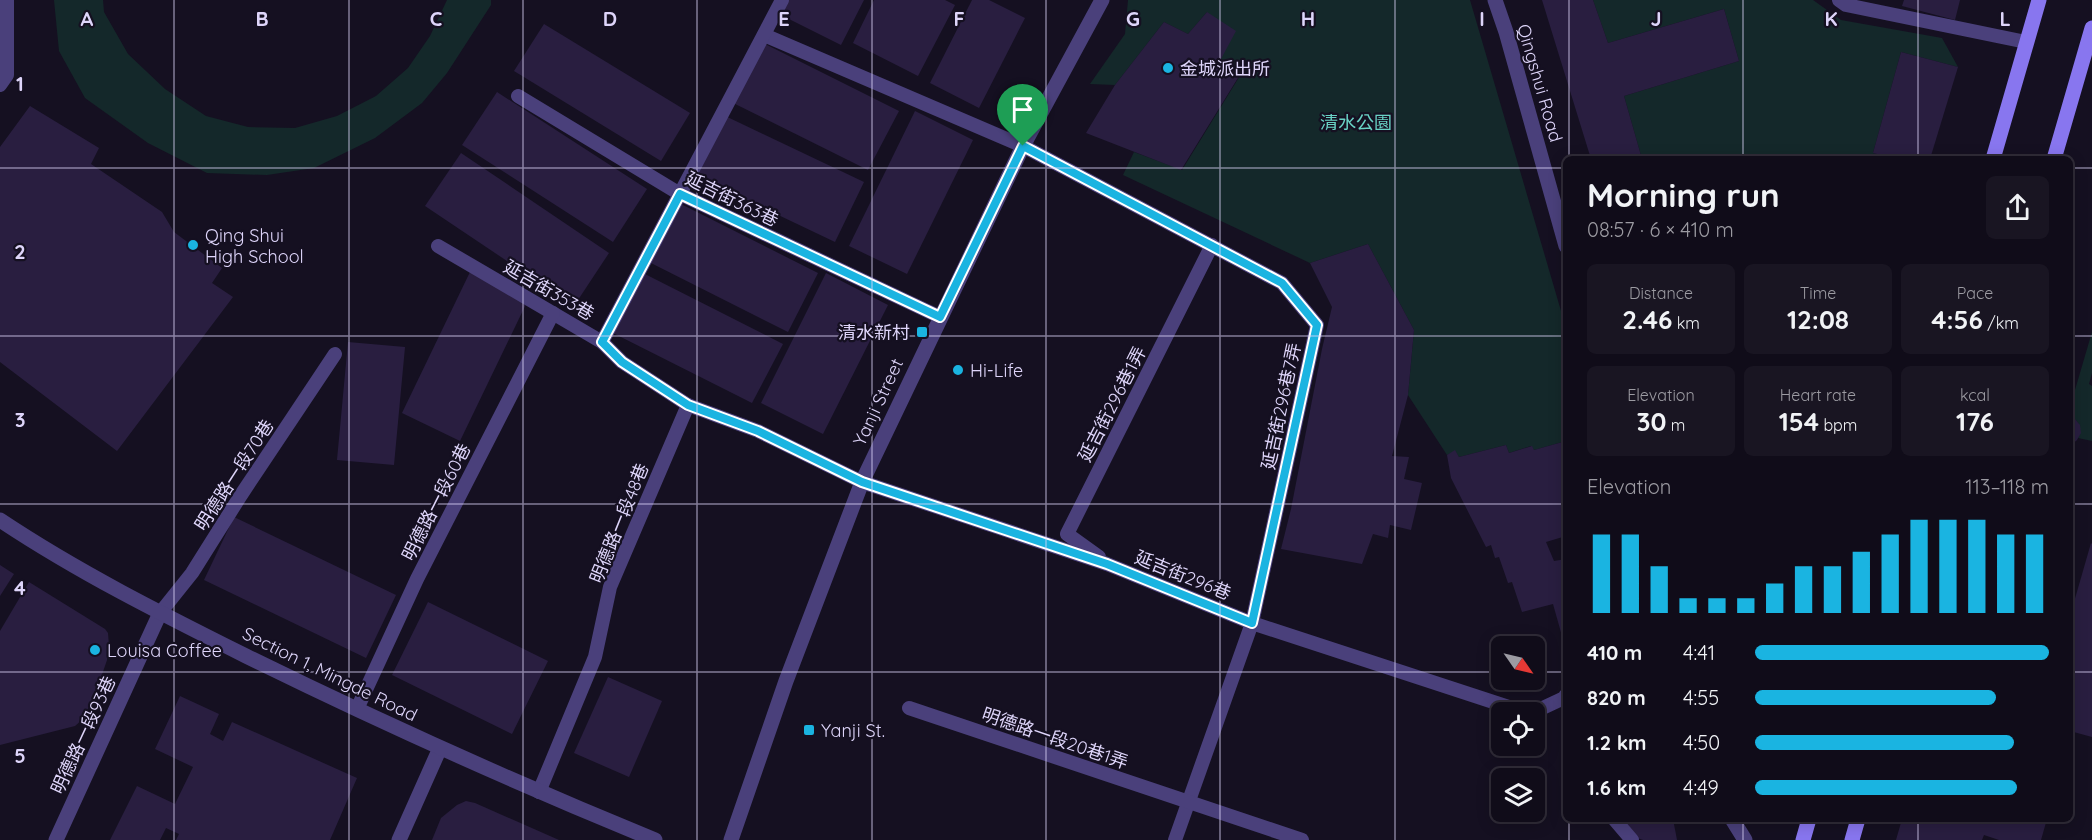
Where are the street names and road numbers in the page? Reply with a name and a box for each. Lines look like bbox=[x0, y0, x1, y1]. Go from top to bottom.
street label: Qingshui Road bbox=[1512, 21, 1568, 145]
street label: 延吉街363巷 bbox=[682, 167, 782, 231]
street label: 延吉街353巷 bbox=[500, 255, 598, 325]
street label: 延吉街296巷7弄 bbox=[1256, 341, 1306, 471]
street label: 延吉街296巷1弄 bbox=[1073, 342, 1151, 466]
street label: Yanji Street bbox=[848, 355, 908, 449]
street label: 明德路一段70巷 bbox=[190, 415, 278, 535]
street label: 明德路一段60巷 bbox=[397, 440, 475, 564]
street label: 明德路一段48巷 bbox=[585, 460, 653, 586]
street label: 延吉街296巷 bbox=[1132, 545, 1234, 605]
street label: Section 1, Mingde Road bbox=[239, 622, 421, 726]
street label: 明德路一段93巷 bbox=[46, 672, 120, 798]
street label: 明德路一段20巷1弄 bbox=[979, 702, 1131, 774]

